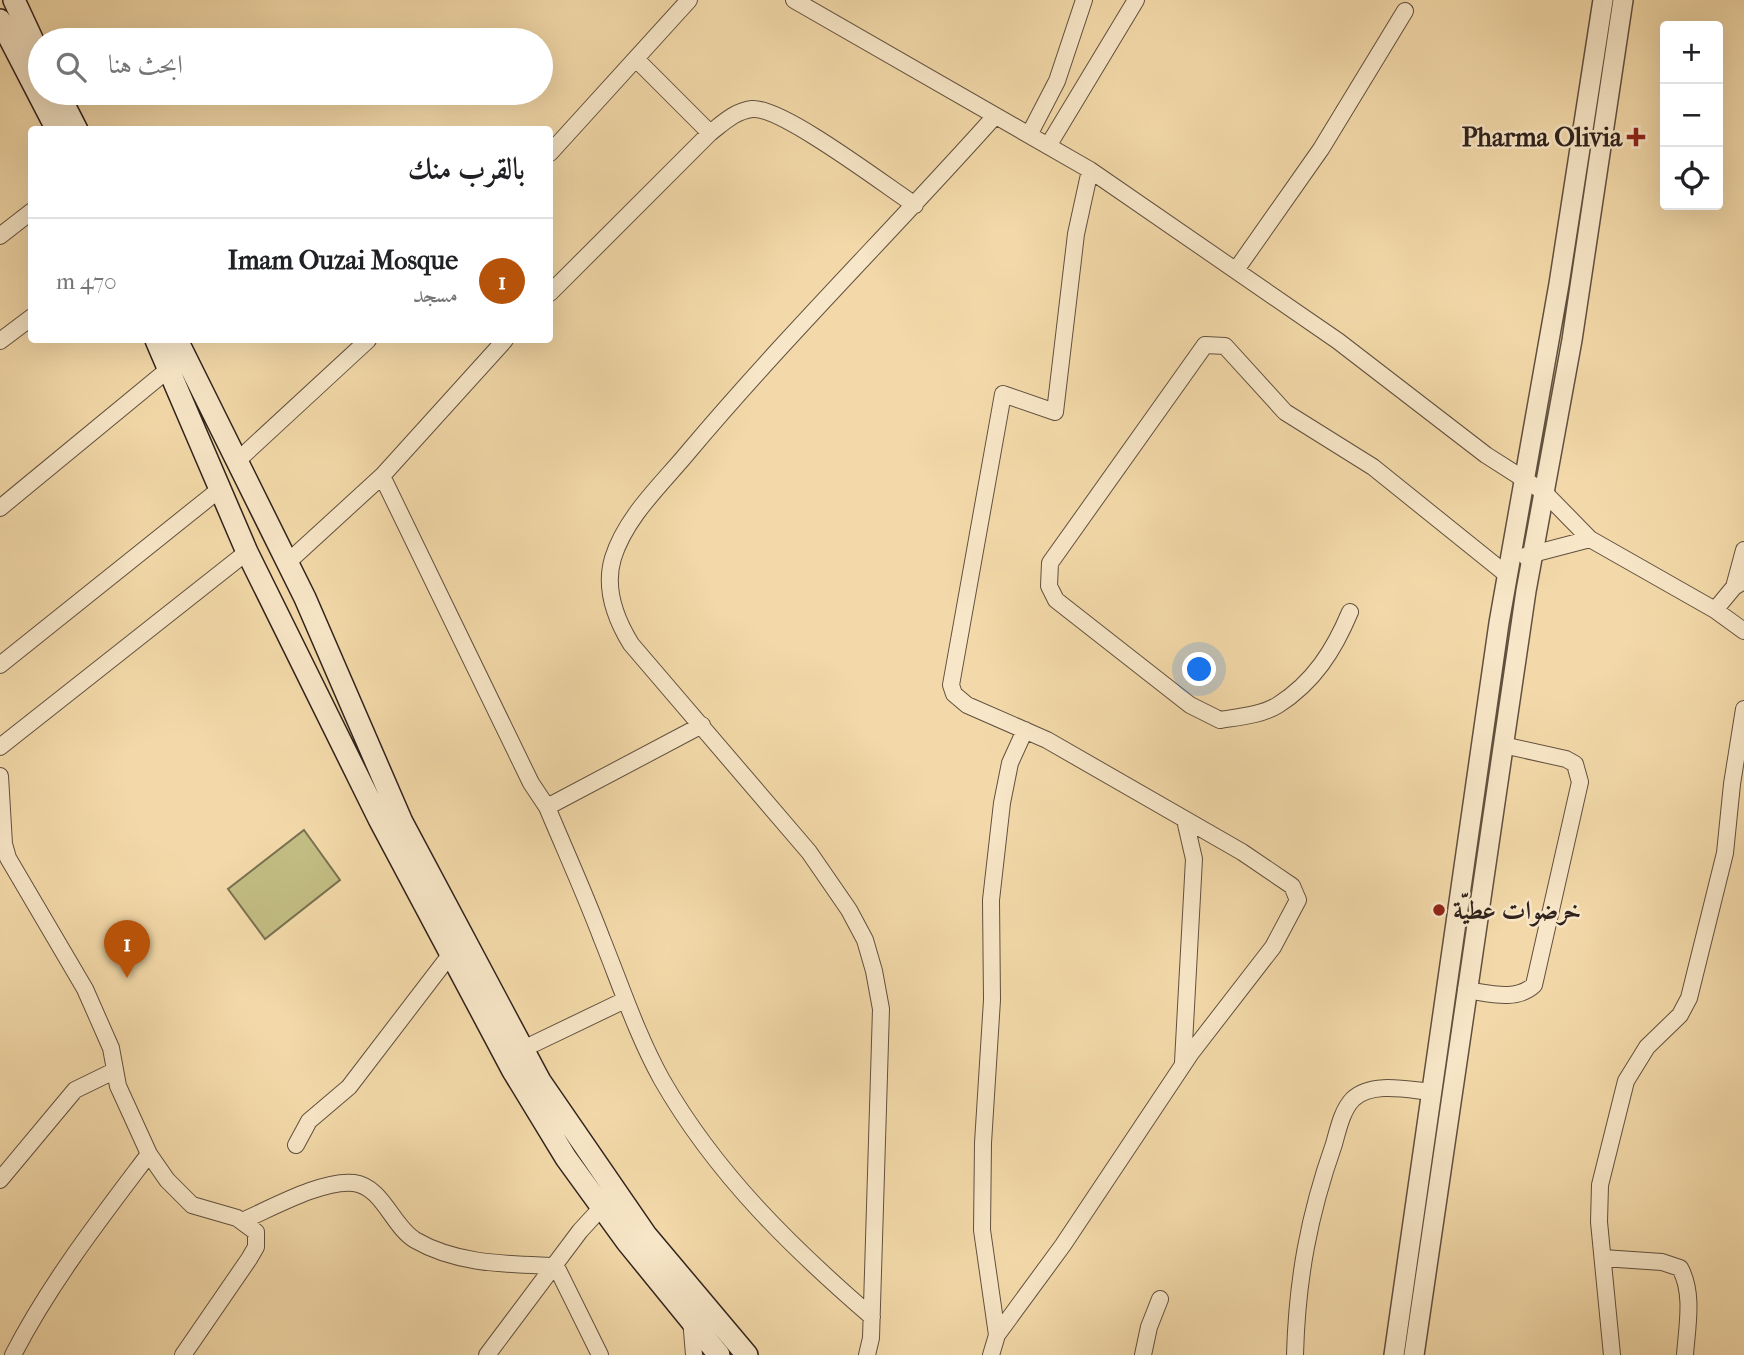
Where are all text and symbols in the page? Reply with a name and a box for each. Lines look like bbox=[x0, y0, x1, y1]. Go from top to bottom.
map controls bbox=[1660, 21, 1723, 210]
button: + bbox=[1660, 21, 1723, 84]
search box bbox=[28, 28, 553, 105]
icon: search bbox=[52, 48, 90, 86]
text: ابحث هنا bbox=[108, 49, 183, 80]
button: − bbox=[1660, 84, 1723, 147]
place label: Pharma Olivia bbox=[1462, 122, 1623, 153]
marker: Pharma Olivia bbox=[1628, 129, 1644, 145]
button: locate bbox=[1660, 147, 1723, 210]
text: بالقرب منك bbox=[408, 152, 525, 187]
text: Imam Ouzai Mosque bbox=[228, 245, 458, 276]
text: 470 m bbox=[56, 268, 117, 295]
text: 1 bbox=[498, 268, 506, 295]
text: مسجد bbox=[413, 281, 458, 308]
your location bbox=[1182, 652, 1216, 686]
place label: خرضوات عطيّة bbox=[1453, 892, 1581, 927]
marker: خرضوات عطيّة bbox=[1431, 902, 1447, 918]
pin: 1 bbox=[104, 920, 150, 978]

